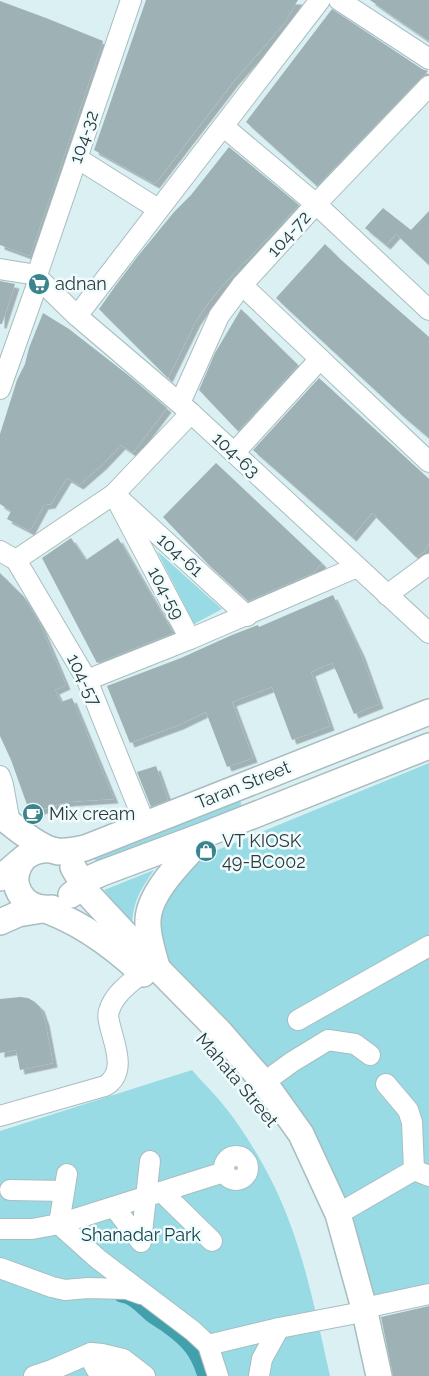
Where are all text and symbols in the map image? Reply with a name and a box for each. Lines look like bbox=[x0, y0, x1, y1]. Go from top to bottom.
street label: 104-32 bbox=[65, 108, 102, 166]
street label: 104-72 bbox=[263, 206, 315, 261]
supermarket icon: adnan bbox=[27, 272, 51, 296]
place label: adnan bbox=[55, 273, 107, 294]
street label: 104-63 bbox=[208, 428, 264, 482]
street label: 104-61 bbox=[153, 529, 208, 581]
street label: 104-59 bbox=[144, 563, 189, 623]
street label: 104-57 bbox=[63, 650, 106, 710]
street label: Taran Street bbox=[193, 756, 293, 813]
cafe icon: Mix cream bbox=[21, 802, 45, 826]
place label: Mix cream bbox=[49, 803, 135, 824]
place label: VT KIOSK 49-BC002 bbox=[222, 830, 306, 872]
shop icon: VT KIOSK 49-BC002 bbox=[194, 839, 218, 863]
street label: Mahata Street bbox=[192, 1028, 283, 1131]
park label: Shanadar Park bbox=[81, 1224, 201, 1245]

